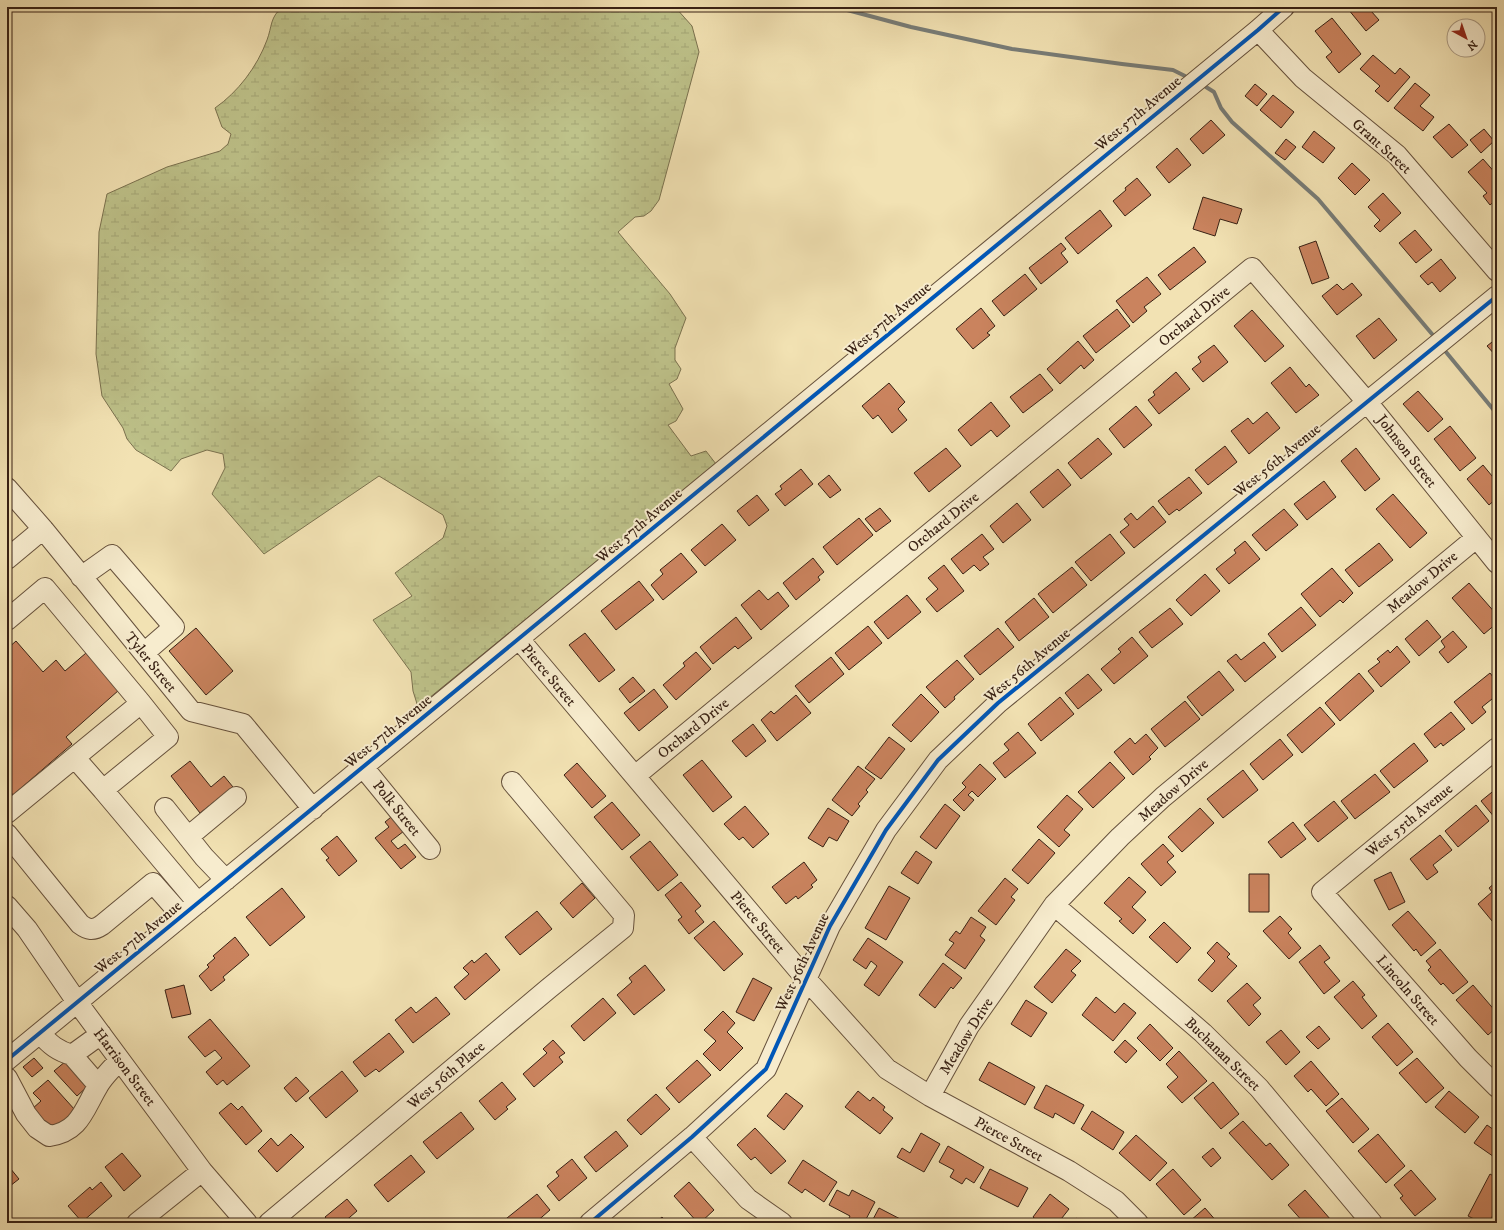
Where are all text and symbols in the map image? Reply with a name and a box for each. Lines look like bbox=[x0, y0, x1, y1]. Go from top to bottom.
north arrow bbox=[1446, 18, 1486, 58]
text: N bbox=[1464, 37, 1480, 53]
street label: West 57th Avenue bbox=[1091, 72, 1185, 156]
street label: Grant Street bbox=[1348, 115, 1416, 178]
street label: West 57th Avenue bbox=[841, 278, 935, 362]
street label: Orchard Drive bbox=[1155, 282, 1234, 351]
street label: Johnson Street bbox=[1371, 409, 1441, 492]
street label: West 56th Avenue bbox=[1229, 419, 1325, 502]
street label: West 57th Avenue bbox=[592, 484, 686, 568]
street label: Orchard Drive bbox=[904, 488, 983, 557]
street label: Meadow Drive bbox=[1383, 547, 1462, 618]
street label: West 56th Avenue bbox=[980, 624, 1074, 708]
street label: Tyler Street bbox=[120, 628, 181, 697]
street label: Pierce Street bbox=[517, 640, 580, 711]
street label: West 57th Avenue bbox=[340, 690, 436, 773]
street label: Orchard Drive bbox=[654, 694, 733, 763]
street label: Meadow Drive bbox=[1134, 755, 1212, 826]
street label: Polk Street bbox=[368, 777, 425, 840]
street label: West 55th Avenue bbox=[1361, 780, 1457, 862]
street label: Pierce Street bbox=[726, 887, 789, 958]
street label: West 57th Avenue bbox=[90, 896, 186, 979]
street label: West 56th Avenue bbox=[771, 910, 834, 1015]
street label: Lincoln Street bbox=[1372, 951, 1444, 1030]
street label: Meadow Drive bbox=[935, 994, 998, 1078]
street label: Buchanan Street bbox=[1181, 1013, 1265, 1095]
street label: Harrison Street bbox=[89, 1025, 160, 1110]
street label: West 56th Place bbox=[403, 1037, 489, 1114]
street label: Pierce Street bbox=[971, 1113, 1047, 1166]

